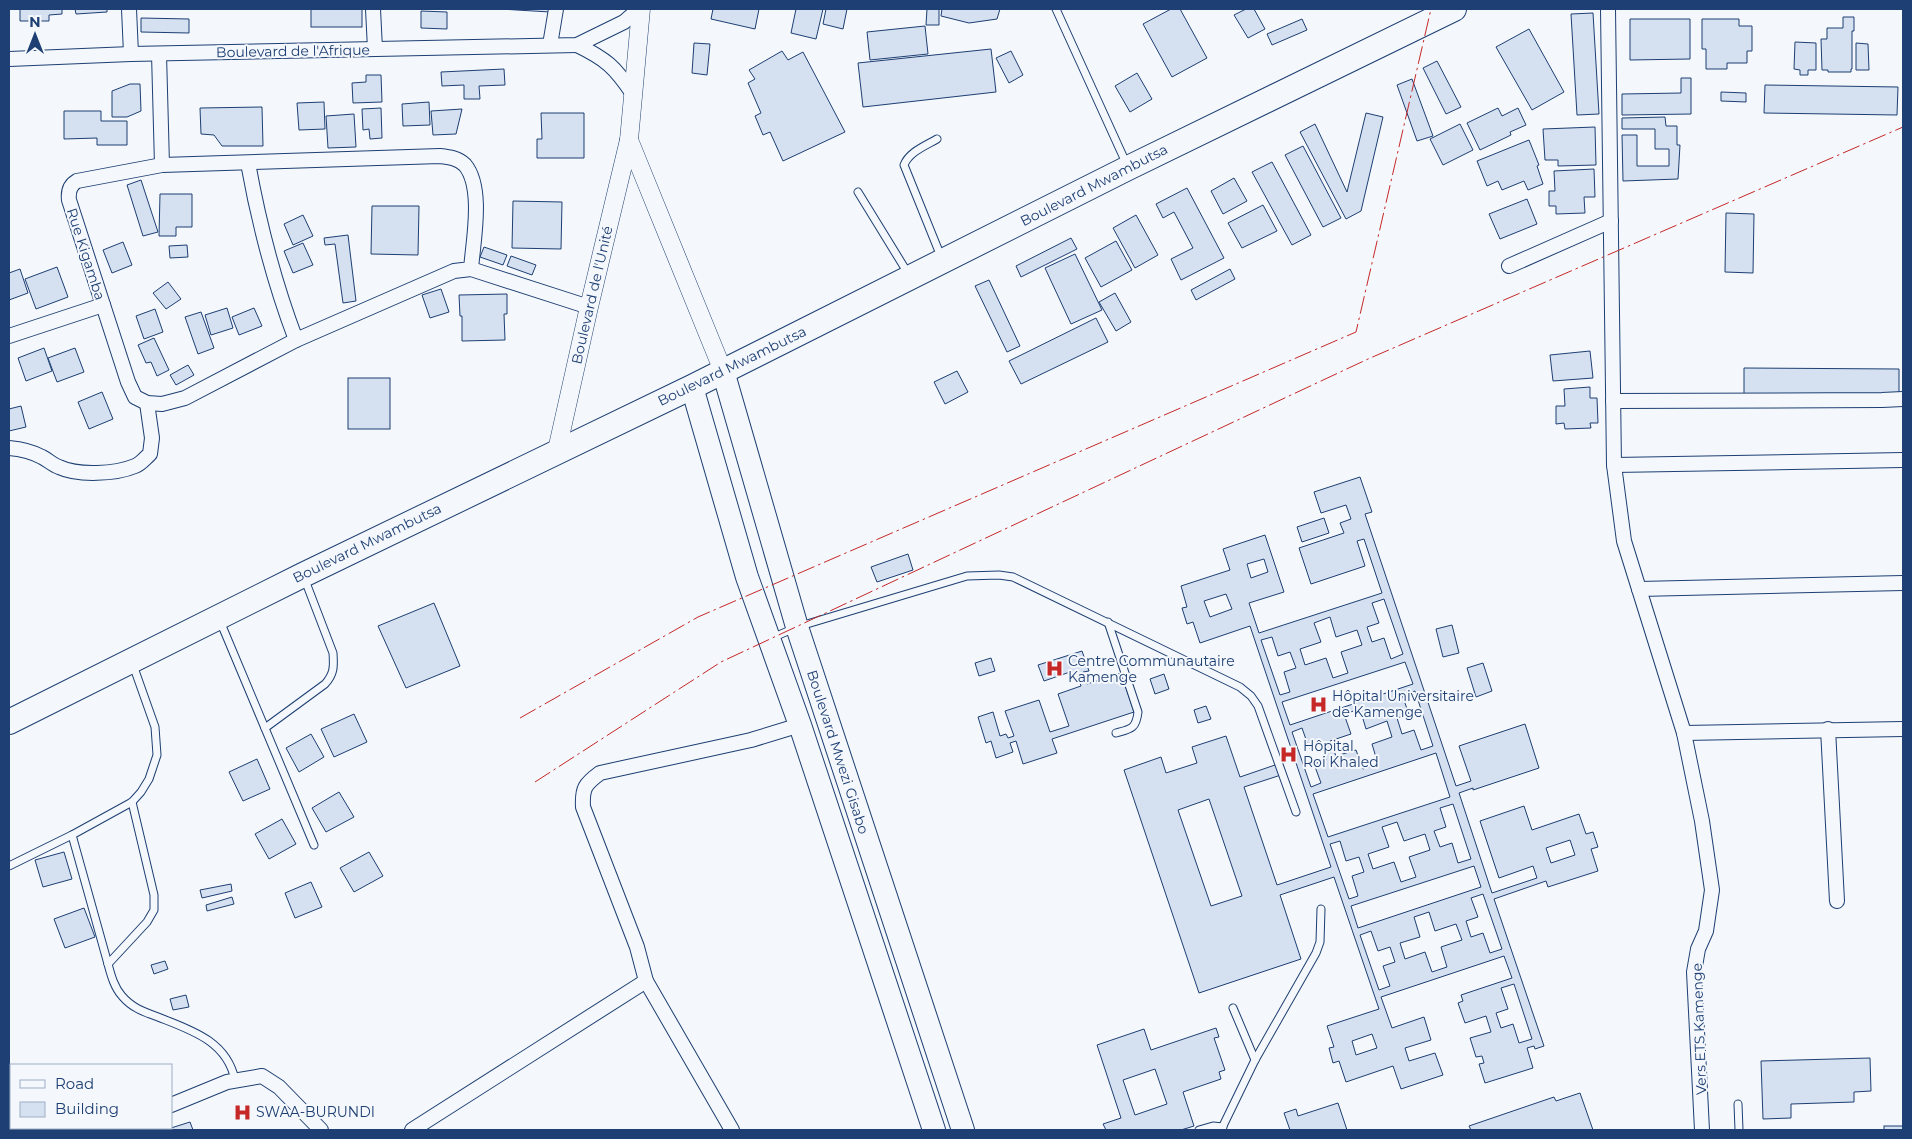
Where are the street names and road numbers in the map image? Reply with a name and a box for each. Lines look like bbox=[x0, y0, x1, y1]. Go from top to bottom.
street label: Boulevard de l'Afrique bbox=[216, 41, 370, 61]
street label: Boulevard Mwambutsa bbox=[1017, 140, 1171, 230]
street label: Rue Kigamba bbox=[63, 206, 109, 302]
street label: Boulevard de l'Unité bbox=[567, 224, 617, 366]
street label: Boulevard Mwambutsa bbox=[655, 322, 809, 410]
street label: Boulevard Mwambutsa bbox=[290, 499, 444, 587]
street label: Boulevard Mwezi Gisabo bbox=[803, 668, 873, 836]
street label: Vers ETS Kamenge bbox=[1688, 963, 1710, 1095]

